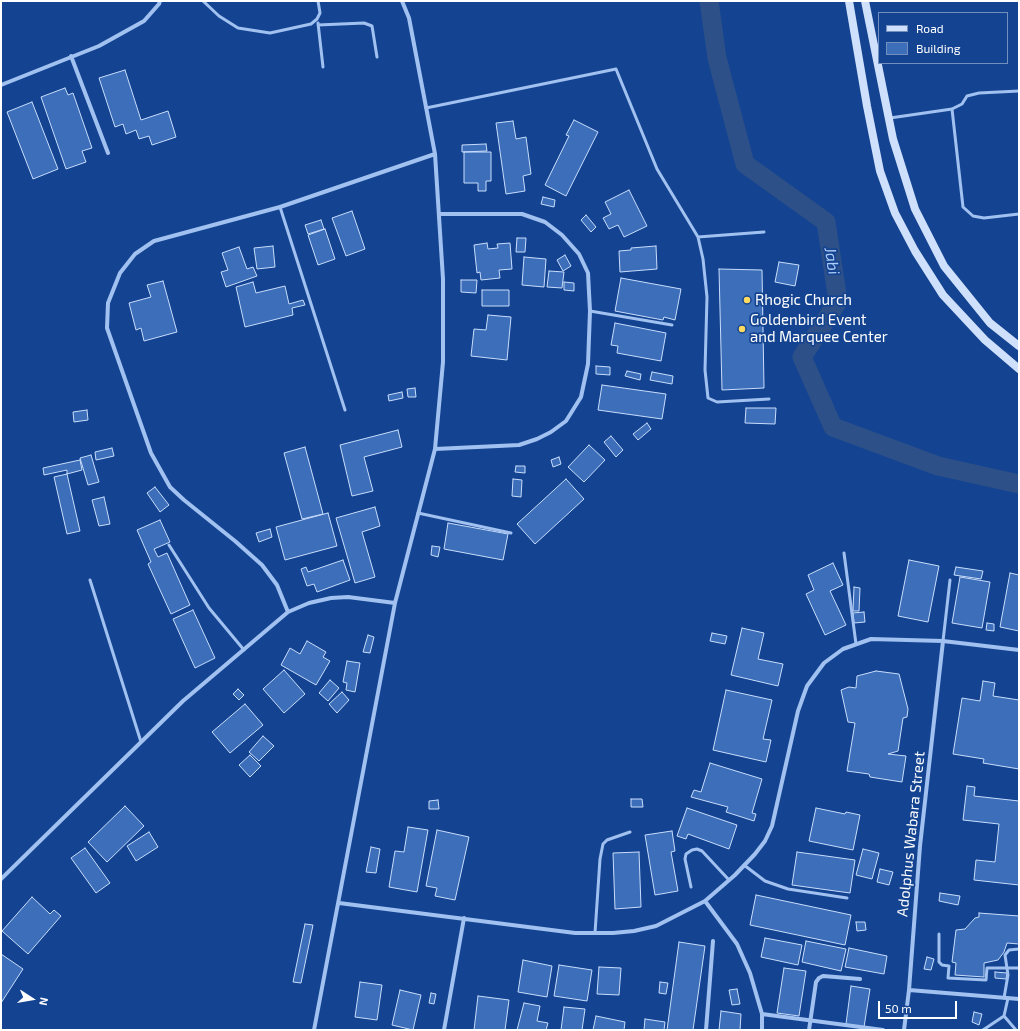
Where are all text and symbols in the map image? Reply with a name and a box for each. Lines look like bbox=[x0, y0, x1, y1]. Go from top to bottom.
legend bbox=[878, 12, 1008, 64]
text: Road bbox=[916, 21, 944, 35]
text: Building bbox=[916, 41, 960, 55]
water label: Jabi bbox=[820, 246, 844, 276]
place label: Rhogic Church bbox=[755, 291, 852, 309]
marker: Rhogic Church bbox=[742, 295, 752, 305]
place label: Goldenbird Event and Marquee Center bbox=[750, 311, 888, 346]
marker: Goldenbird Event and Marquee Center bbox=[737, 324, 747, 334]
street label: Adolphus Wabara Street bbox=[893, 750, 929, 918]
north arrow bbox=[12, 979, 52, 1019]
scale bar bbox=[880, 993, 959, 1019]
text: N bbox=[37, 996, 51, 1007]
text: 50 m bbox=[885, 1001, 912, 1015]

